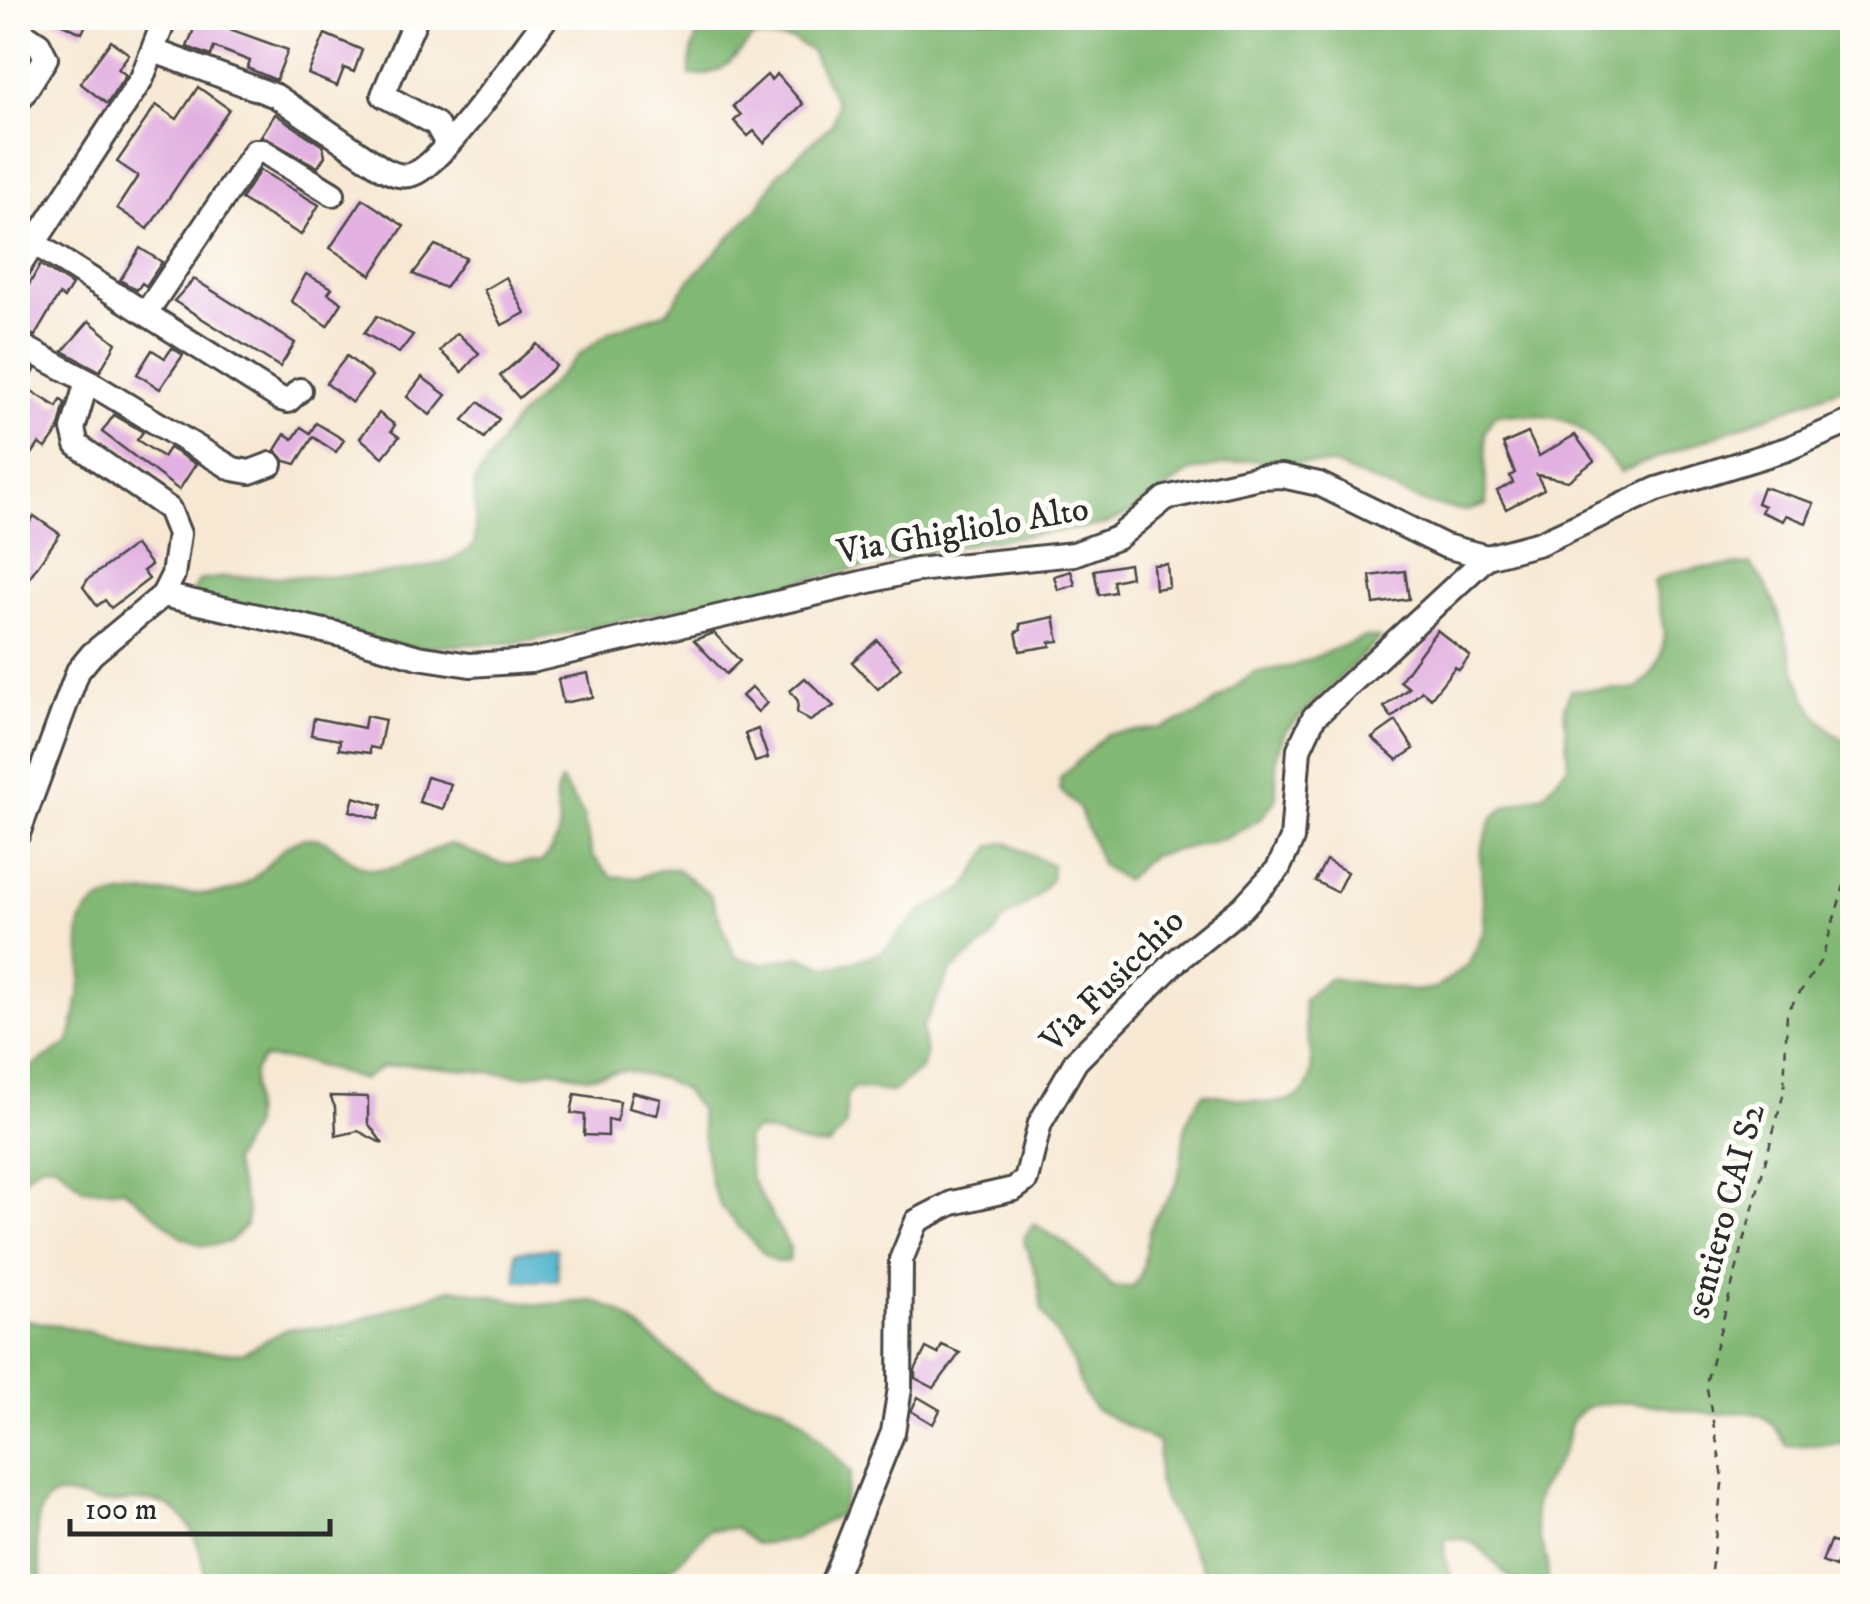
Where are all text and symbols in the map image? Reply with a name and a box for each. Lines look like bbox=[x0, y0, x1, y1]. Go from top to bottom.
street label: Via Ghigliolo Alto bbox=[833, 487, 1092, 575]
street label: Via Fusicchio bbox=[1031, 900, 1194, 1063]
street label: sentiero CAI S2 bbox=[1676, 1099, 1776, 1323]
scale bar bbox=[70, 1474, 330, 1536]
text: 100 m bbox=[85, 1492, 157, 1529]

